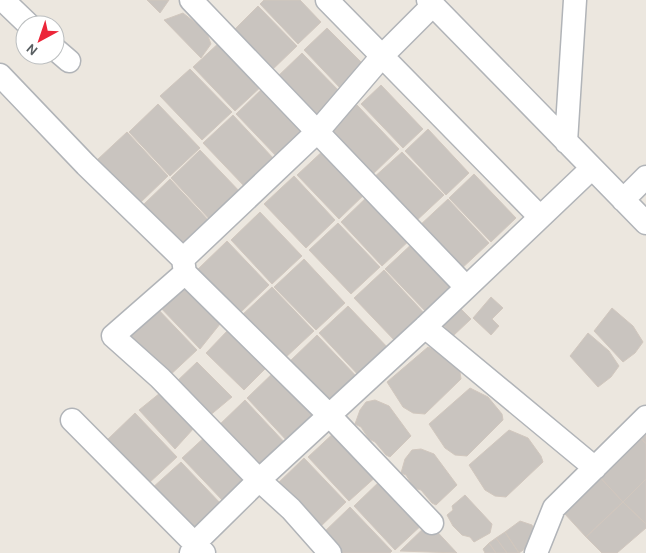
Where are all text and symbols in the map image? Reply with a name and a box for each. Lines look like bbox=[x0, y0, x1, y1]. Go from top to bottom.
north arrow bbox=[15, 15, 65, 65]
text: N bbox=[23, 40, 41, 59]

